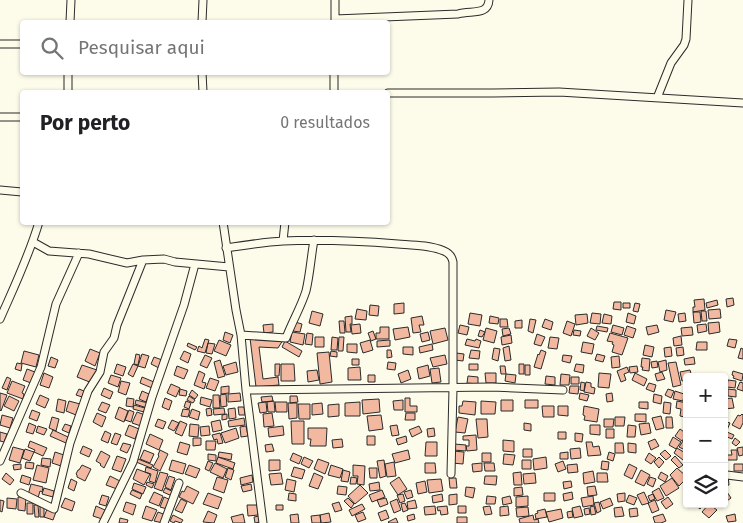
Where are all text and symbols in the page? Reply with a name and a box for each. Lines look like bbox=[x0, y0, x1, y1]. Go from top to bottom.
search box bbox=[20, 20, 390, 75]
icon: search bbox=[38, 34, 66, 62]
text: Pesquisar aqui bbox=[78, 36, 205, 59]
text: Por perto bbox=[40, 110, 130, 136]
text: 0 resultados bbox=[280, 113, 370, 132]
map controls bbox=[683, 373, 728, 508]
button: + bbox=[683, 373, 728, 418]
button: − bbox=[683, 418, 728, 463]
button: layers bbox=[683, 463, 728, 508]

